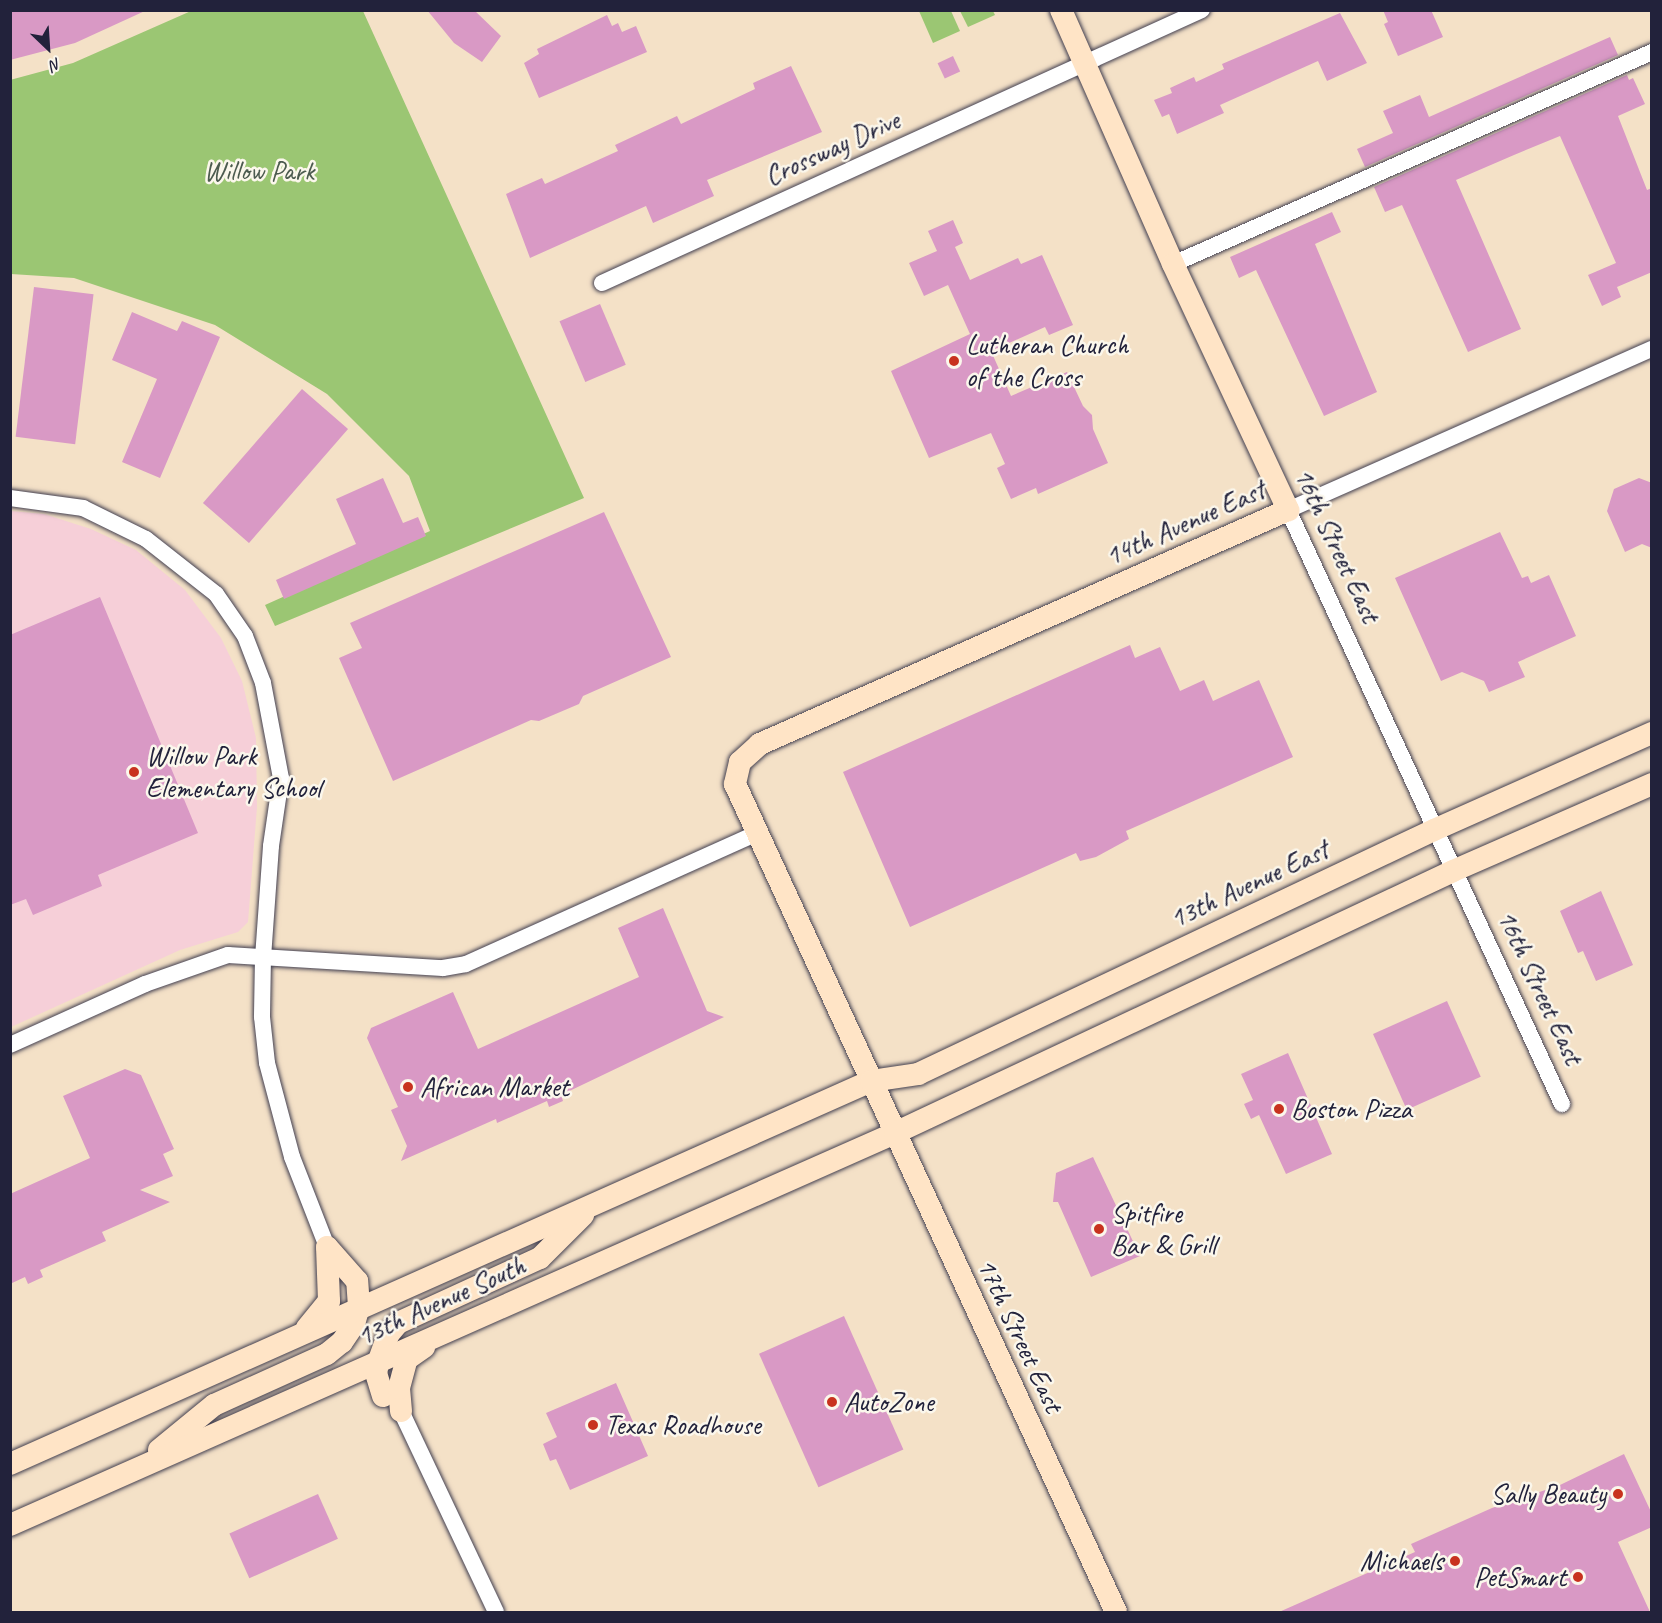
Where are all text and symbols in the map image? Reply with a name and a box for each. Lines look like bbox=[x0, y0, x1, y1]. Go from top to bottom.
north arrow bbox=[18, 18, 78, 78]
text: N bbox=[47, 53, 64, 75]
street label: Crossway Drive bbox=[759, 103, 905, 193]
park label: Willow Park bbox=[203, 154, 315, 188]
place label: Lutheran Church of the Cross bbox=[966, 328, 1129, 394]
marker: Lutheran Church of the Cross bbox=[947, 354, 961, 368]
street label: 16th Street East bbox=[1286, 462, 1388, 628]
street label: 14th Avenue East bbox=[1100, 473, 1270, 573]
place label: Willow Park Elementary School bbox=[146, 739, 321, 805]
marker: Willow Park Elementary School bbox=[127, 765, 141, 779]
street label: 13th Avenue East bbox=[1164, 833, 1334, 935]
street label: 16th Street East bbox=[1489, 904, 1591, 1070]
place label: African Market bbox=[420, 1070, 570, 1104]
marker: African Market bbox=[401, 1080, 415, 1094]
place label: Boston Pizza bbox=[1291, 1092, 1411, 1126]
marker: Boston Pizza bbox=[1272, 1102, 1286, 1116]
place label: Spitfire Bar & Grill bbox=[1111, 1196, 1216, 1262]
marker: Spitfire Bar & Grill bbox=[1092, 1222, 1106, 1236]
street label: 13th Avenue South bbox=[352, 1249, 530, 1353]
street label: 17th Street East bbox=[969, 1252, 1071, 1418]
place label: AutoZone bbox=[844, 1385, 933, 1419]
marker: AutoZone bbox=[825, 1395, 839, 1409]
place label: Texas Roadhouse bbox=[605, 1408, 760, 1442]
marker: Texas Roadhouse bbox=[586, 1418, 600, 1432]
place label: Sally Beauty bbox=[1491, 1477, 1606, 1511]
marker: Sally Beauty bbox=[1611, 1487, 1625, 1501]
place label: Michaels bbox=[1360, 1544, 1443, 1578]
marker: Michaels bbox=[1448, 1554, 1462, 1568]
place label: PetSmart bbox=[1474, 1560, 1566, 1594]
marker: PetSmart bbox=[1571, 1570, 1585, 1584]

